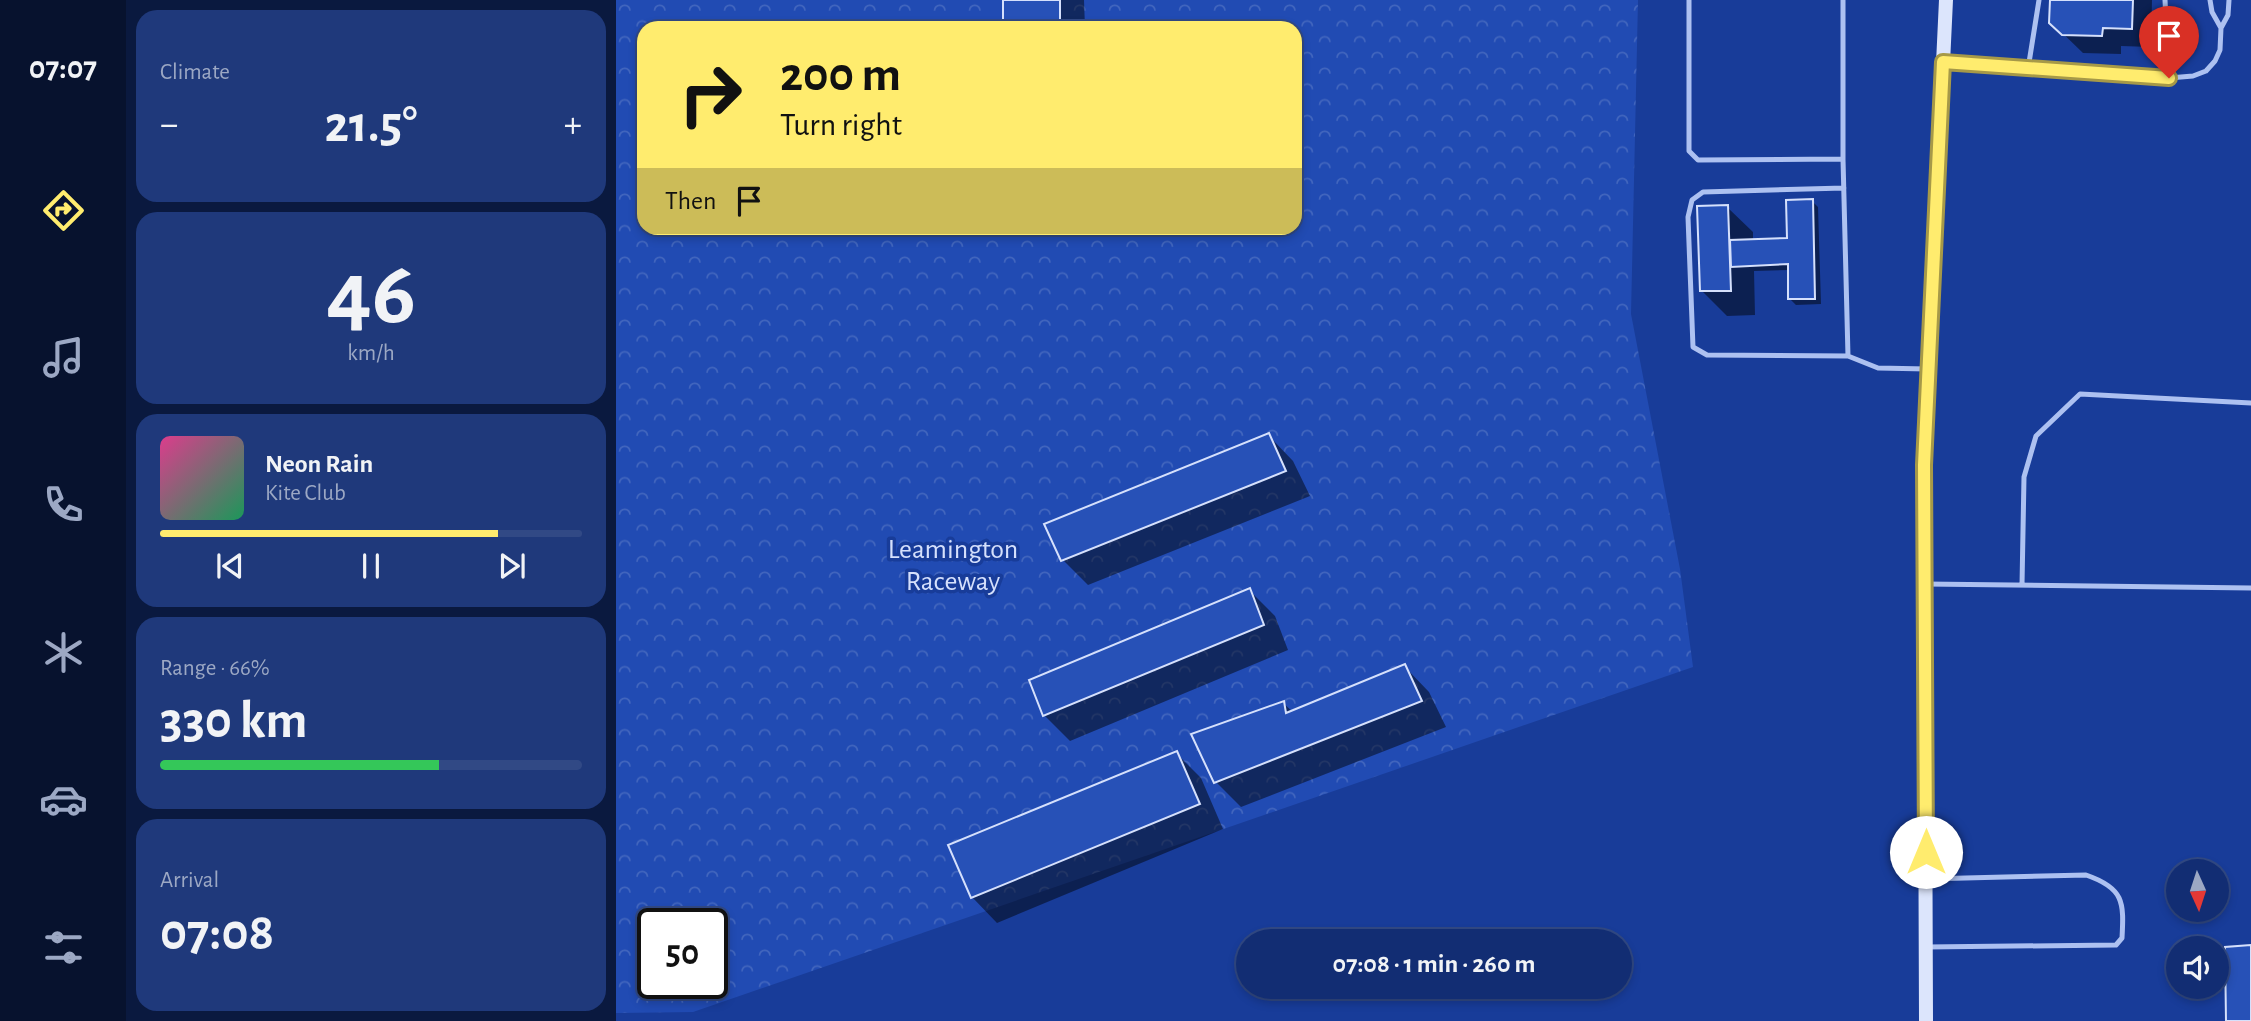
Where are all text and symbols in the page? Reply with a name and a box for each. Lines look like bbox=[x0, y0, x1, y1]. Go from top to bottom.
pin bbox=[2139, 6, 2199, 78]
icon: arrive bbox=[2150, 17, 2188, 55]
icon: right bbox=[665, 49, 756, 140]
text: 200 m bbox=[780, 51, 901, 100]
text: 07:07 bbox=[29, 52, 97, 84]
text: Climate bbox=[160, 61, 230, 84]
text: 21.5° bbox=[325, 99, 417, 151]
text: − bbox=[160, 106, 178, 144]
text: + bbox=[564, 106, 582, 144]
text: Turn right bbox=[780, 109, 902, 141]
icon: arrive bbox=[730, 182, 768, 220]
icon: directions bbox=[39, 186, 88, 235]
text: Then bbox=[665, 188, 716, 214]
text: 46 bbox=[326, 249, 416, 340]
icon: music bbox=[39, 333, 88, 382]
text: km/h bbox=[347, 342, 395, 365]
text: Neon Rain bbox=[265, 451, 373, 477]
icon: phone bbox=[39, 480, 88, 529]
text: Kite Club bbox=[265, 482, 346, 505]
park label: Leamington Raceway bbox=[888, 536, 1018, 596]
icon: previous bbox=[211, 547, 249, 585]
icon: pause bbox=[352, 547, 390, 585]
icon: next bbox=[493, 547, 531, 585]
icon: climate bbox=[39, 628, 88, 677]
text: Range · 66% bbox=[160, 657, 270, 680]
text: 330 km bbox=[160, 695, 307, 747]
icon: car bbox=[39, 775, 88, 824]
position arrow bbox=[1889, 815, 1963, 889]
north arrow bbox=[2166, 859, 2230, 922]
map controls bbox=[2166, 859, 2229, 999]
text: Arrival bbox=[160, 869, 219, 892]
text: 07:08 bbox=[160, 907, 274, 959]
speed limit sign: 50 bbox=[637, 908, 728, 999]
icon: filters bbox=[39, 923, 88, 972]
button: sound bbox=[2166, 936, 2229, 999]
text: 07:08 · 1 min · 260 m bbox=[1333, 951, 1535, 977]

